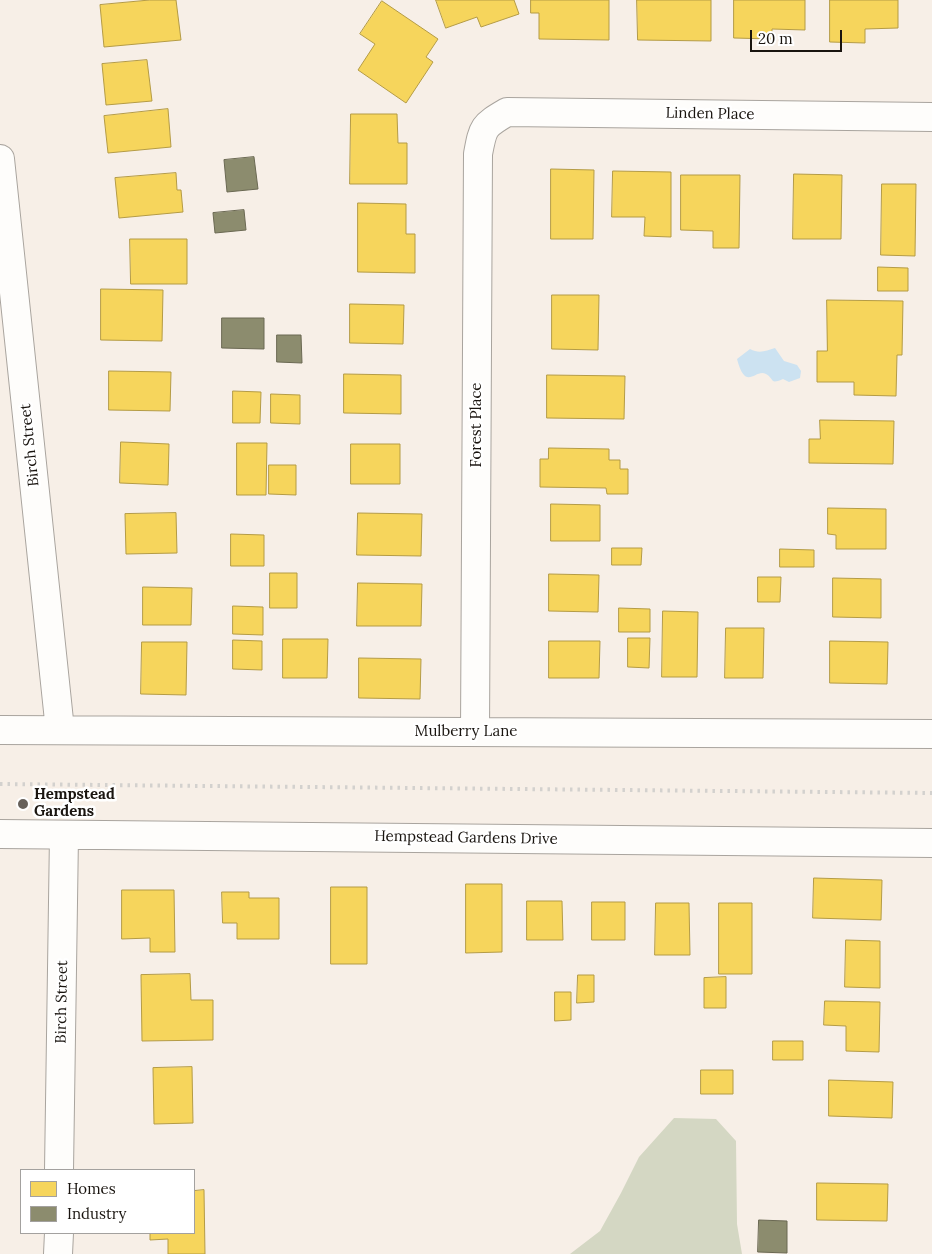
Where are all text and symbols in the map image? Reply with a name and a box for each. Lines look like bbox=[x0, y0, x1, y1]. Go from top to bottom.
scale bar bbox=[752, 20, 844, 52]
text: 20 m bbox=[758, 29, 793, 48]
street label: Linden Place bbox=[665, 104, 755, 124]
street label: Forest Place bbox=[468, 383, 486, 467]
street label: Birch Street bbox=[17, 403, 43, 487]
street label: Mulberry Lane bbox=[415, 723, 517, 741]
place label: Hempstead Gardens bbox=[34, 786, 115, 821]
marker: Hempstead Gardens bbox=[16, 797, 30, 811]
street label: Hempstead Gardens Drive bbox=[374, 827, 558, 849]
street label: Birch Street bbox=[52, 960, 72, 1044]
legend bbox=[20, 1169, 195, 1234]
text: Homes bbox=[67, 1179, 116, 1198]
text: Industry bbox=[67, 1204, 126, 1223]

